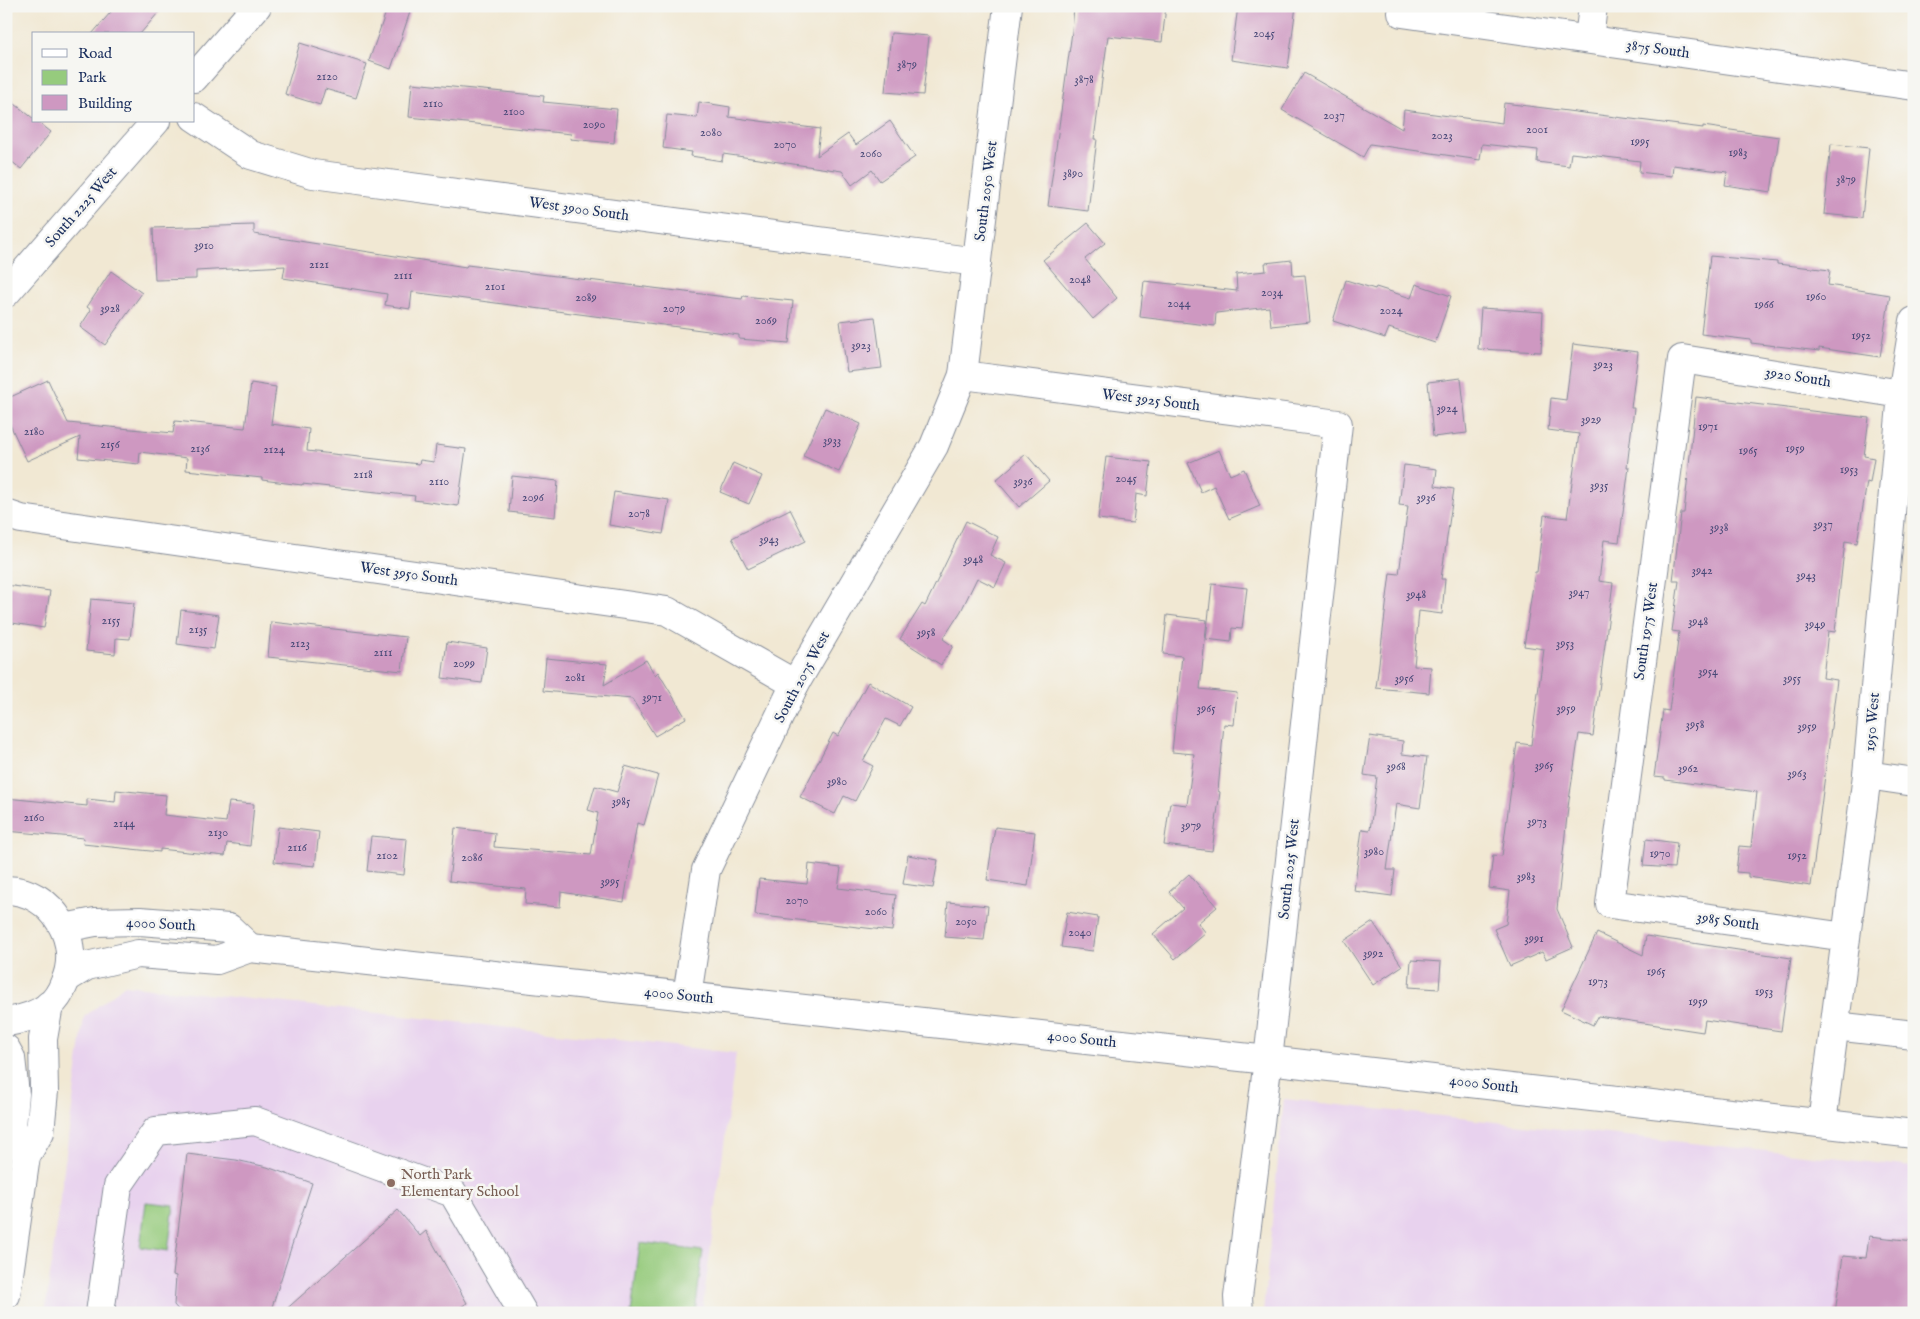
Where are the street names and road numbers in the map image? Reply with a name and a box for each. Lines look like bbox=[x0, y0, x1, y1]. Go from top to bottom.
street label: 3875 South bbox=[1625, 35, 1691, 63]
street label: South 2050 West bbox=[970, 140, 1002, 242]
street label: South 2225 West bbox=[41, 163, 121, 251]
street label: West 3900 South bbox=[528, 193, 630, 225]
street label: 3920 South bbox=[1764, 362, 1832, 392]
street label: West 3925 South bbox=[1101, 385, 1201, 415]
street label: West 3950 South bbox=[359, 558, 459, 590]
street label: South 1975 West bbox=[1630, 581, 1662, 681]
street label: South 2075 West bbox=[770, 628, 834, 726]
street label: 1950 West bbox=[1860, 692, 1884, 752]
street label: South 2025 West bbox=[1274, 818, 1304, 920]
street label: 3985 South bbox=[1695, 907, 1761, 935]
street label: 4000 South bbox=[126, 913, 196, 935]
street label: 4000 South bbox=[644, 982, 714, 1008]
street label: 4000 South bbox=[1047, 1026, 1117, 1052]
street label: 4000 South bbox=[1448, 1070, 1520, 1098]

